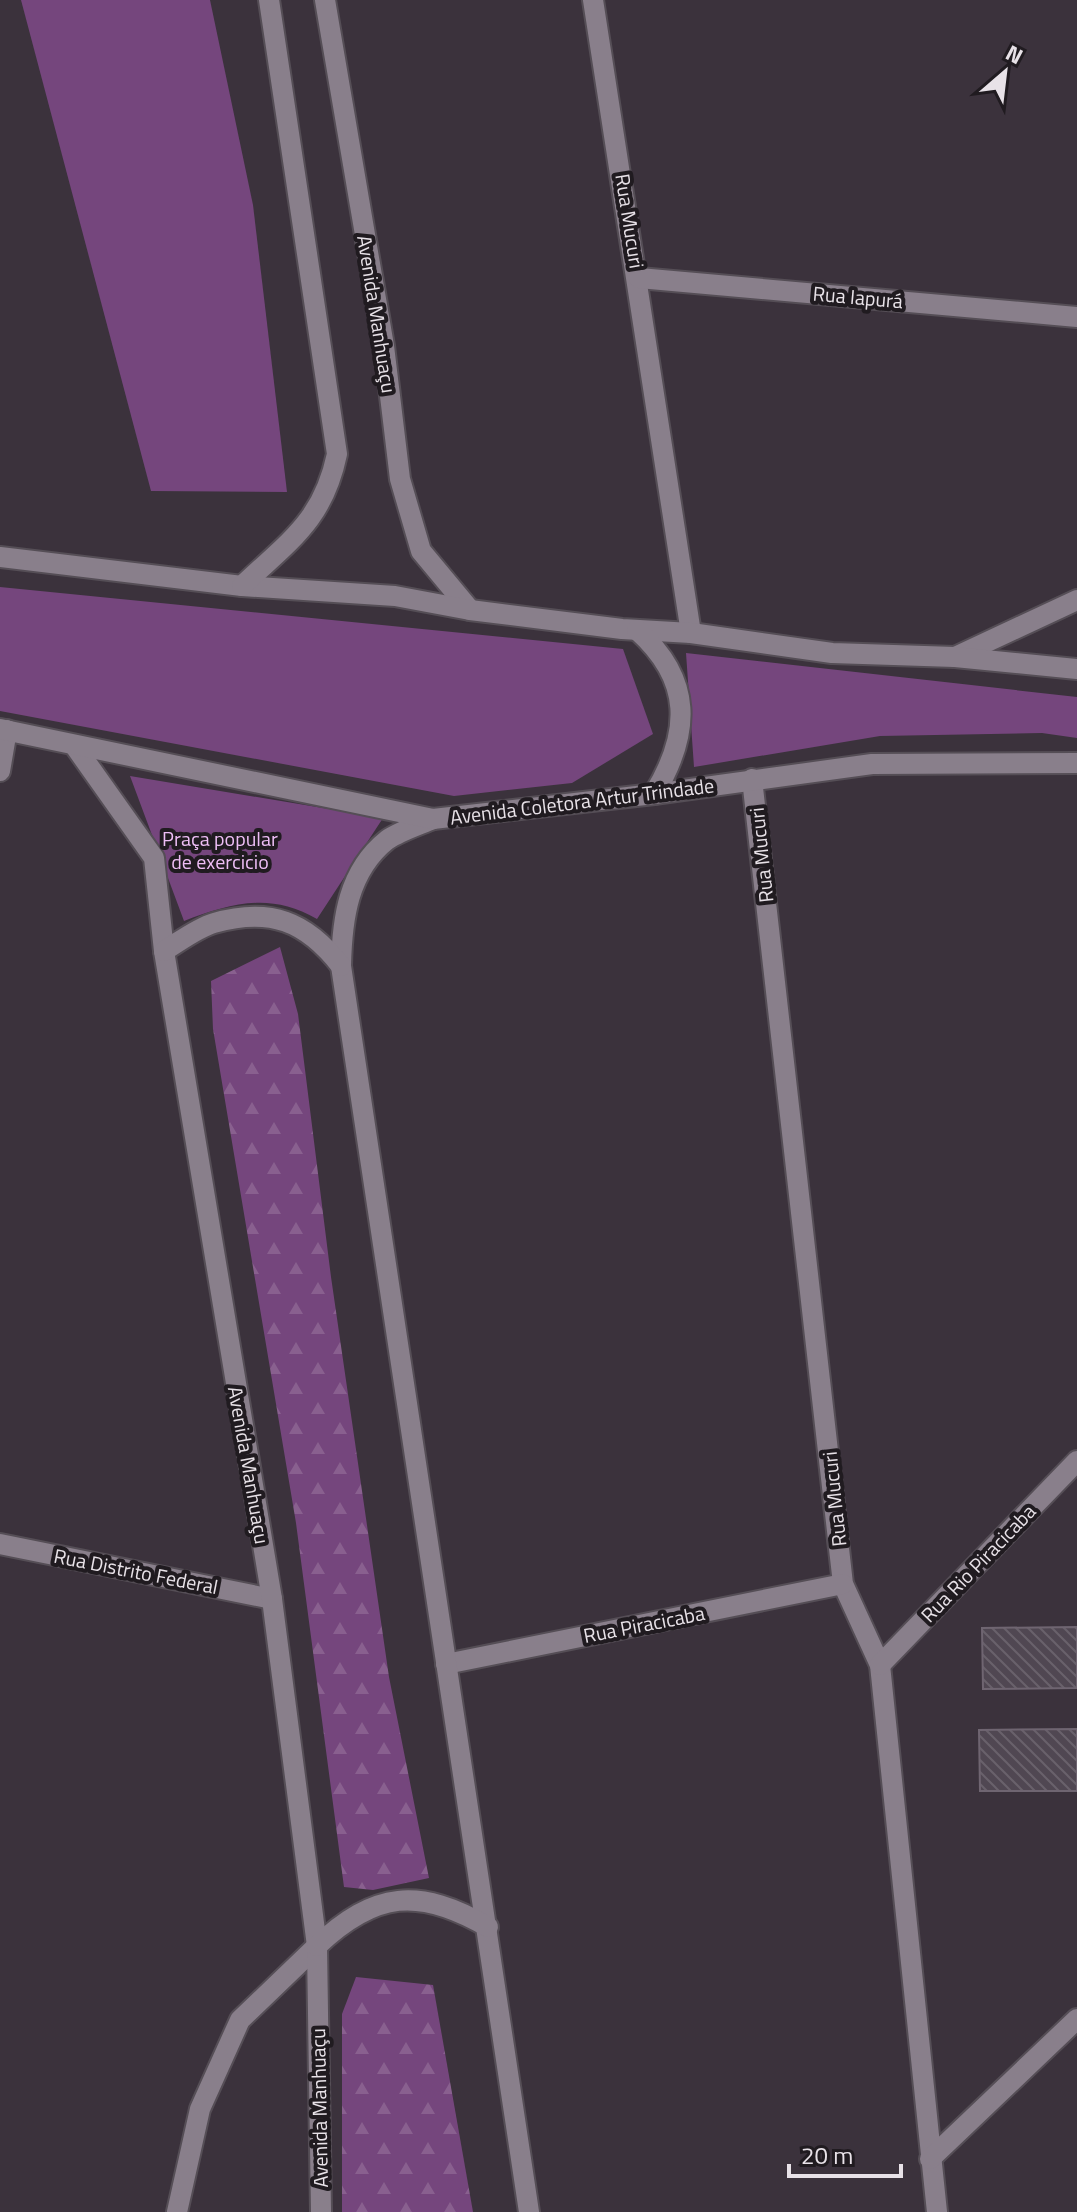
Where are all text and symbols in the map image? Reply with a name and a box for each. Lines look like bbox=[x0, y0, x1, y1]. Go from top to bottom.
north arrow bbox=[965, 32, 1045, 112]
text: N bbox=[1000, 36, 1029, 73]
street label: Rua Mucuri bbox=[607, 171, 653, 271]
street label: Avenida Manhuaçu bbox=[349, 233, 405, 395]
street label: Rua Iapurá bbox=[812, 278, 904, 316]
street label: Avenida Coletora Artur Trindade bbox=[448, 769, 716, 833]
street label: Rua Mucuri bbox=[741, 806, 781, 904]
park label: Praça popular de exercicio bbox=[162, 823, 278, 877]
street label: Avenida Manhuaçu bbox=[220, 1384, 278, 1546]
street label: Rua Mucuri bbox=[814, 1450, 854, 1548]
street label: Rua Rio Piracicaba bbox=[913, 1497, 1043, 1629]
street label: Rua Distrito Federal bbox=[51, 1540, 221, 1602]
street label: Rua Piracicaba bbox=[581, 1597, 707, 1651]
street label: Avenida Manhuaçu bbox=[302, 2028, 336, 2188]
scale bar bbox=[789, 2128, 901, 2178]
text: 20 m bbox=[801, 2137, 853, 2173]

